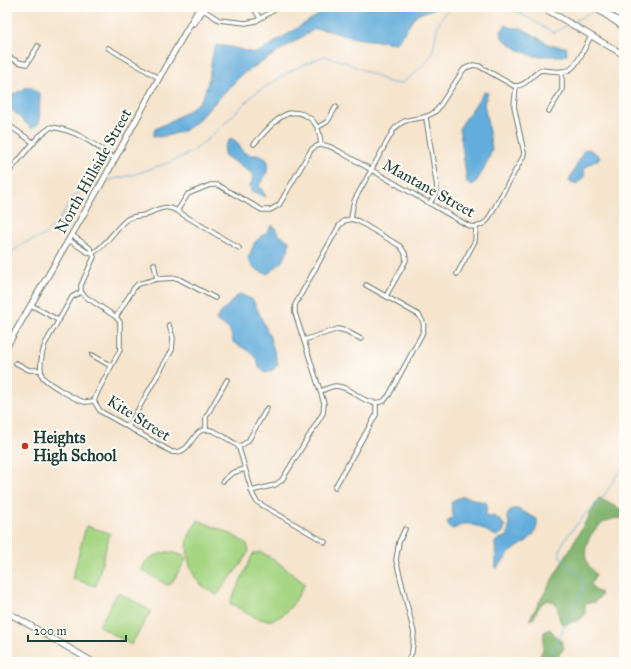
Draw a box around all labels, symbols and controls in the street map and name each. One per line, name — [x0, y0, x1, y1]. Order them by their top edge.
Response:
street label: North Hillside Street — [51, 105, 135, 237]
street label: Mantane Street — [379, 155, 479, 221]
street label: Kite Street — [104, 391, 175, 445]
place label: Heights High School — [33, 428, 117, 466]
marker: Heights High School — [20, 441, 30, 451]
scale bar — [28, 617, 126, 643]
text: 200 m — [34, 624, 67, 638]

